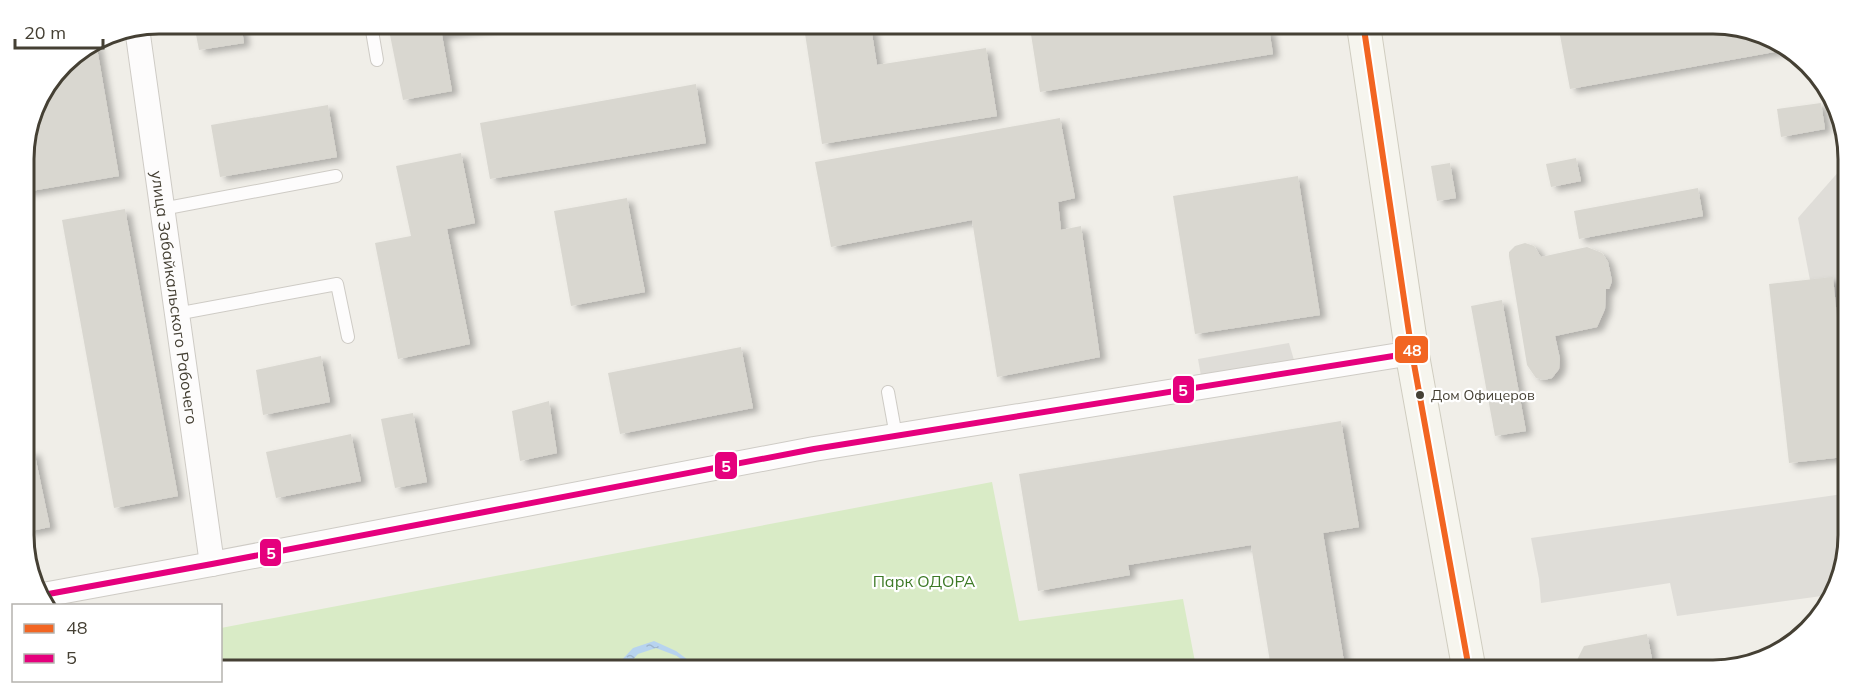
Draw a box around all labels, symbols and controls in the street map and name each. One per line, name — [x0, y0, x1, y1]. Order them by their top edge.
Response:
scale bar — [15, 12, 104, 50]
text: 20 m — [24, 21, 66, 44]
street label: улица Забайкальского Рабочего — [147, 169, 202, 425]
line badge: 48 — [1394, 335, 1429, 364]
text: 48 — [1402, 340, 1422, 360]
line badge: 5 — [1172, 375, 1195, 404]
text: 5 — [1178, 380, 1188, 400]
place label: Дом Офицеров — [1431, 386, 1535, 404]
marker: Дом Офицеров — [1414, 389, 1426, 401]
line badge: 5 — [714, 451, 738, 480]
text: 5 — [721, 456, 731, 476]
line badge: 5 — [259, 538, 282, 567]
text: 5 — [266, 543, 276, 563]
park label: Парк ОДОРА — [873, 571, 976, 591]
legend — [12, 604, 222, 682]
text: 48 — [66, 616, 88, 639]
text: 5 — [66, 646, 77, 669]

